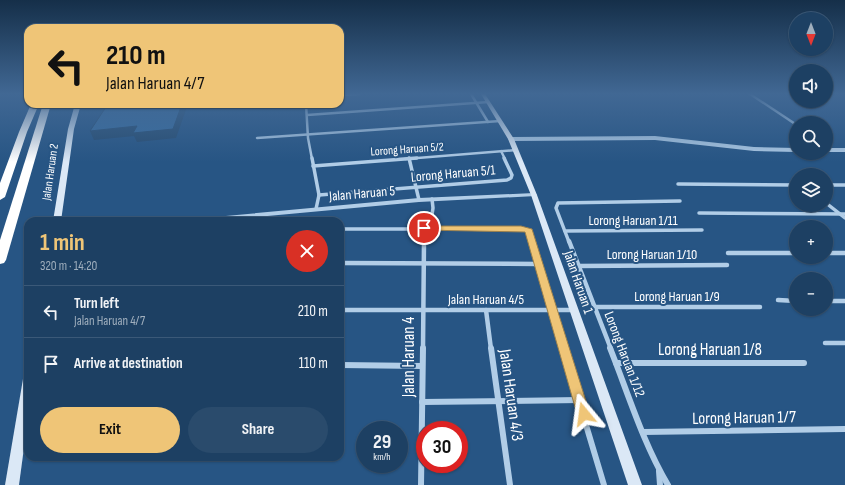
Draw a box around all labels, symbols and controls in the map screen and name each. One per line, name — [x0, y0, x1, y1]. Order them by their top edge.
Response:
north arrow — [789, 12, 833, 56]
map controls — [789, 12, 833, 316]
text: 210 m — [106, 39, 166, 72]
icon: left — [40, 40, 92, 92]
button: sound — [789, 64, 833, 108]
text: Jalan Haruan 4/7 — [106, 73, 204, 94]
button: search — [789, 116, 833, 160]
street label: Lorong Haruan 5/2 — [370, 139, 444, 160]
street label: Jalan Haruan 2 — [39, 143, 62, 202]
street label: Lorong Haruan 5/1 — [410, 161, 496, 186]
button: layers — [789, 168, 833, 212]
street label: Jalan Haruan 5 — [327, 182, 396, 205]
pin — [407, 211, 441, 245]
street label: Lorong Haruan 1/11 — [588, 212, 678, 229]
icon: arrive — [413, 217, 435, 239]
button: + — [789, 220, 833, 264]
text: 1 min — [40, 228, 85, 257]
button: close — [286, 230, 328, 272]
street label: Lorong Haruan 1/10 — [607, 246, 697, 263]
street label: Jalan Haruan 1 — [560, 248, 597, 316]
text: 320 m · 14:20 — [40, 258, 97, 274]
button: − — [789, 272, 833, 316]
street label: Lorong Haruan 1/9 — [634, 288, 720, 305]
street label: Jalan Haruan 4/5 — [447, 291, 524, 308]
text: Turn left — [74, 294, 119, 313]
icon: left — [40, 301, 62, 323]
text: 210 m — [298, 302, 328, 321]
street label: Lorong Haruan 1/12 — [600, 309, 649, 400]
text: Jalan Haruan 4/7 — [74, 313, 145, 329]
street label: Jalan Haruan 4 — [399, 317, 419, 398]
street label: Lorong Haruan 1/8 — [658, 340, 762, 360]
street label: Jalan Haruan 4/3 — [495, 347, 527, 442]
icon: arrive — [40, 353, 62, 375]
text: Arrive at destination — [74, 354, 183, 373]
text: 110 m — [299, 354, 328, 373]
position arrow — [563, 393, 605, 435]
button: Exit — [40, 407, 180, 453]
button: Share — [188, 407, 328, 453]
street label: Lorong Haruan 1/7 — [692, 407, 796, 429]
speed limit sign: 30 — [416, 421, 468, 473]
text: 29 — [373, 430, 391, 454]
text: km/h — [373, 451, 391, 463]

